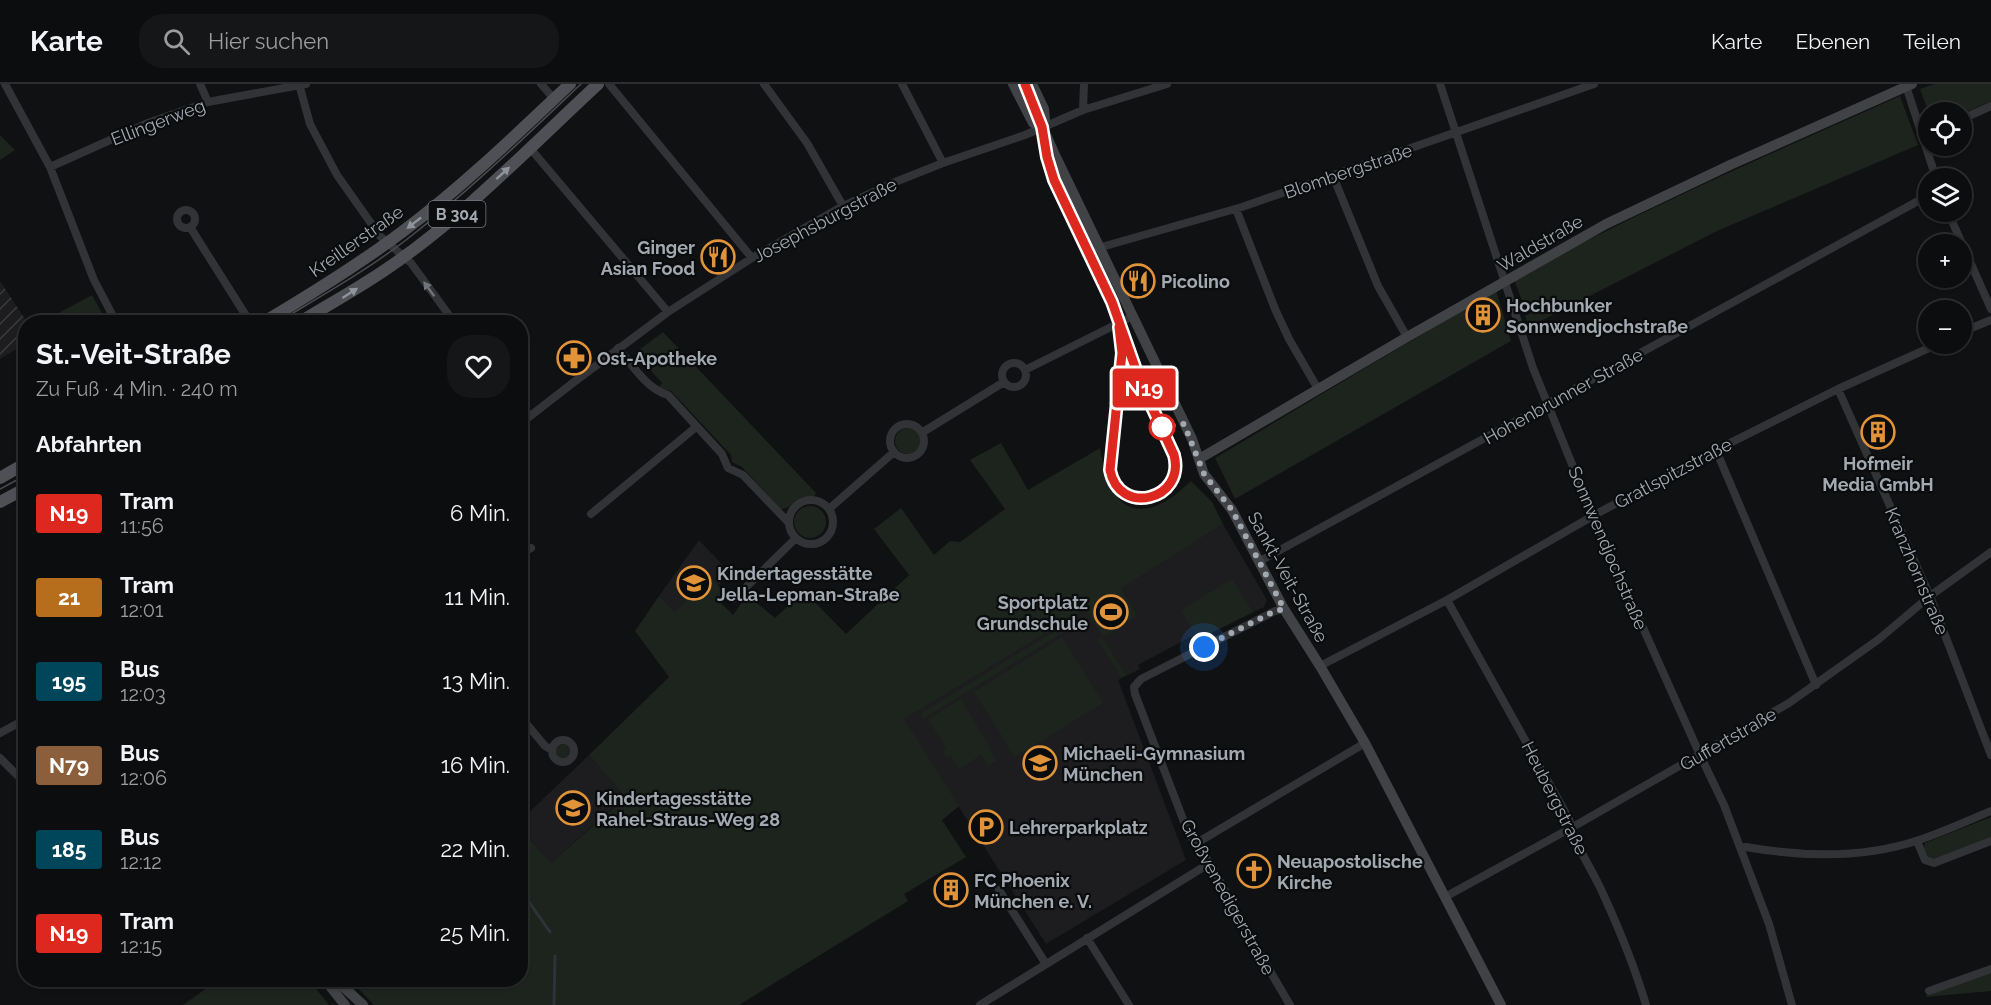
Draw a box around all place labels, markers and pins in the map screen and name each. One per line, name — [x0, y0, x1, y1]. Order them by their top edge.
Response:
place label: Ginger Asian Food — [601, 237, 695, 279]
restaurant icon: Ginger Asian Food — [700, 239, 736, 275]
restaurant icon: Picolino — [1120, 263, 1156, 299]
place label: Picolino — [1161, 271, 1230, 292]
place label: Hochbunker Sonnwendjochstraße — [1506, 295, 1688, 337]
building icon: Hochbunker Sonnwendjochstraße — [1465, 297, 1501, 333]
pharmacy icon: Ost-Apotheke — [556, 340, 592, 376]
place label: Ost-Apotheke — [597, 348, 717, 369]
unlabelled marker — [1149, 414, 1175, 440]
building icon: Hofmeir Media GmbH — [1860, 414, 1896, 450]
place label: Hofmeir Media GmbH — [1822, 453, 1934, 495]
place label: Kindertagesstätte Jella-Lepman-Straße — [717, 563, 900, 605]
school or university icon: Kindertagesstätte Jella-Lepman-Straße — [676, 565, 712, 601]
place label: Sportplatz Grundschule — [977, 592, 1088, 634]
sports icon: Sportplatz Grundschule — [1093, 594, 1129, 630]
place label: Michaeli-Gymnasium München — [1063, 743, 1245, 785]
school or university icon: Michaeli-Gymnasium München — [1022, 745, 1058, 781]
place label: Kindertagesstätte Rahel-Straus-Weg 28 — [596, 788, 780, 830]
school or university icon: Kindertagesstätte Rahel-Straus-Weg 28 — [555, 790, 591, 826]
parking icon: Lehrerparkplatz — [968, 809, 1004, 845]
place label: Lehrerparkplatz — [1009, 817, 1148, 838]
place label: Neuapostolische Kirche — [1277, 851, 1423, 893]
church icon: Neuapostolische Kirche — [1236, 853, 1272, 889]
place label: FC Phoenix München e. V. — [974, 870, 1092, 912]
building icon: FC Phoenix München e. V. — [933, 872, 969, 908]

